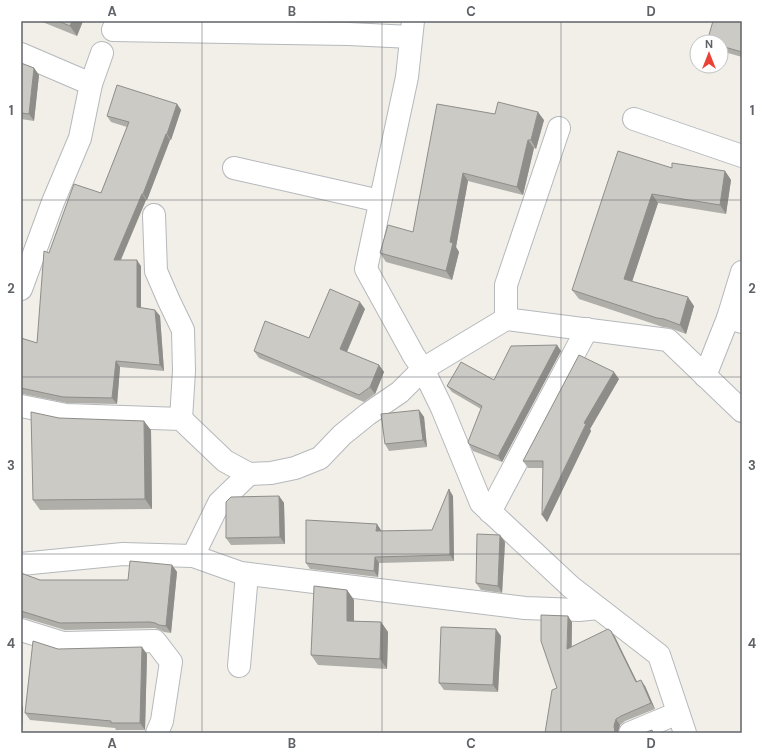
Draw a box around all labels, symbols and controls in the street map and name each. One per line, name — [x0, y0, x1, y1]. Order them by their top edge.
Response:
text: A — [107, 3, 117, 20]
text: B — [288, 3, 296, 20]
text: C — [466, 3, 476, 20]
text: D — [646, 3, 656, 20]
north arrow — [689, 34, 729, 74]
text: N — [705, 37, 713, 51]
text: 1 — [9, 102, 13, 119]
text: 1 — [750, 102, 754, 119]
text: 2 — [7, 280, 15, 297]
text: 2 — [748, 280, 756, 297]
text: 3 — [7, 457, 15, 474]
text: 3 — [748, 457, 756, 474]
text: 4 — [7, 635, 15, 652]
text: 4 — [748, 635, 756, 652]
text: A — [107, 735, 117, 752]
text: B — [288, 735, 296, 752]
text: C — [466, 735, 476, 752]
text: D — [646, 735, 656, 752]

